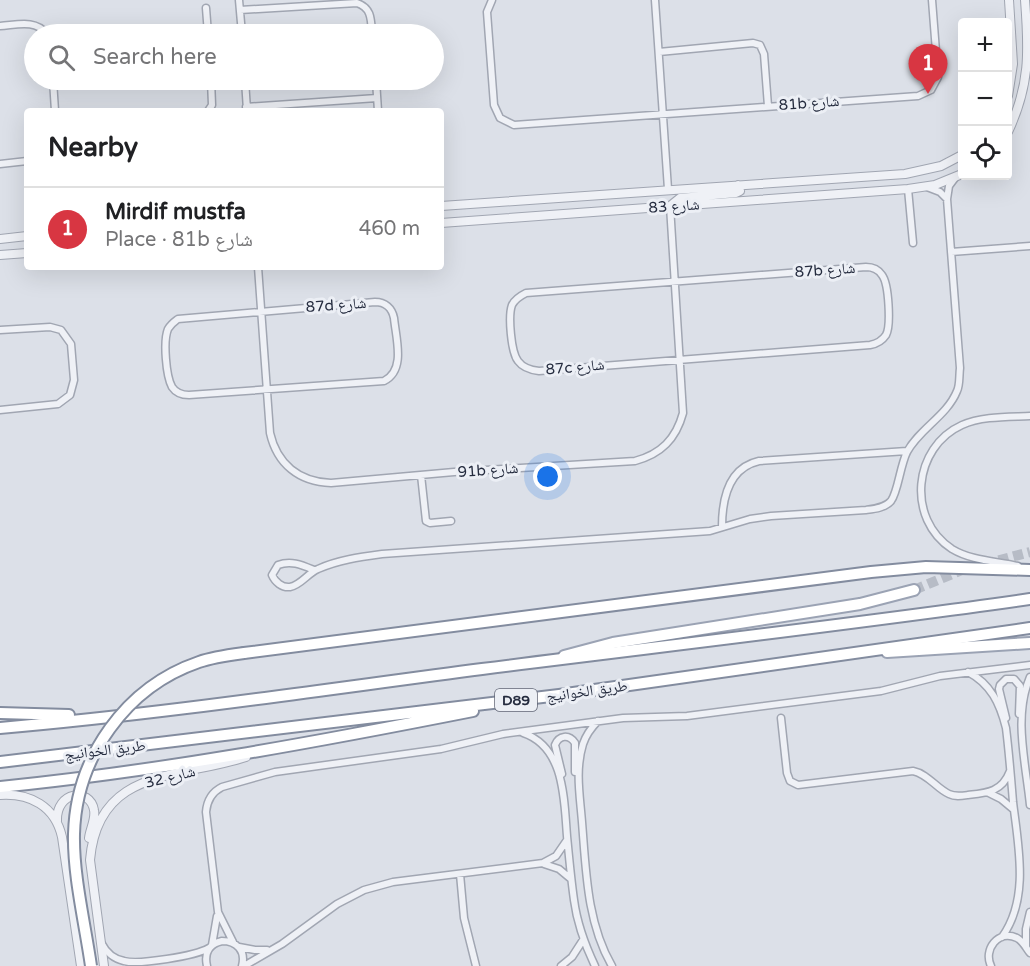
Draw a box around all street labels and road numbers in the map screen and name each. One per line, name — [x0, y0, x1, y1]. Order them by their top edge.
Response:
street label: 81b شارع — [778, 92, 840, 115]
street label: شارع 83 — [648, 195, 700, 218]
street label: 87b شارع — [794, 259, 856, 282]
street label: 87d شارع — [305, 294, 367, 317]
street label: 87c شارع — [545, 355, 606, 380]
street label: 91b شارع — [457, 459, 519, 482]
street label: طريق الخوانيج — [545, 676, 629, 707]
road number: D89 — [495, 689, 537, 711]
street label: طريق الخوانيج — [63, 736, 147, 765]
street label: شارع 32 — [143, 762, 197, 793]

